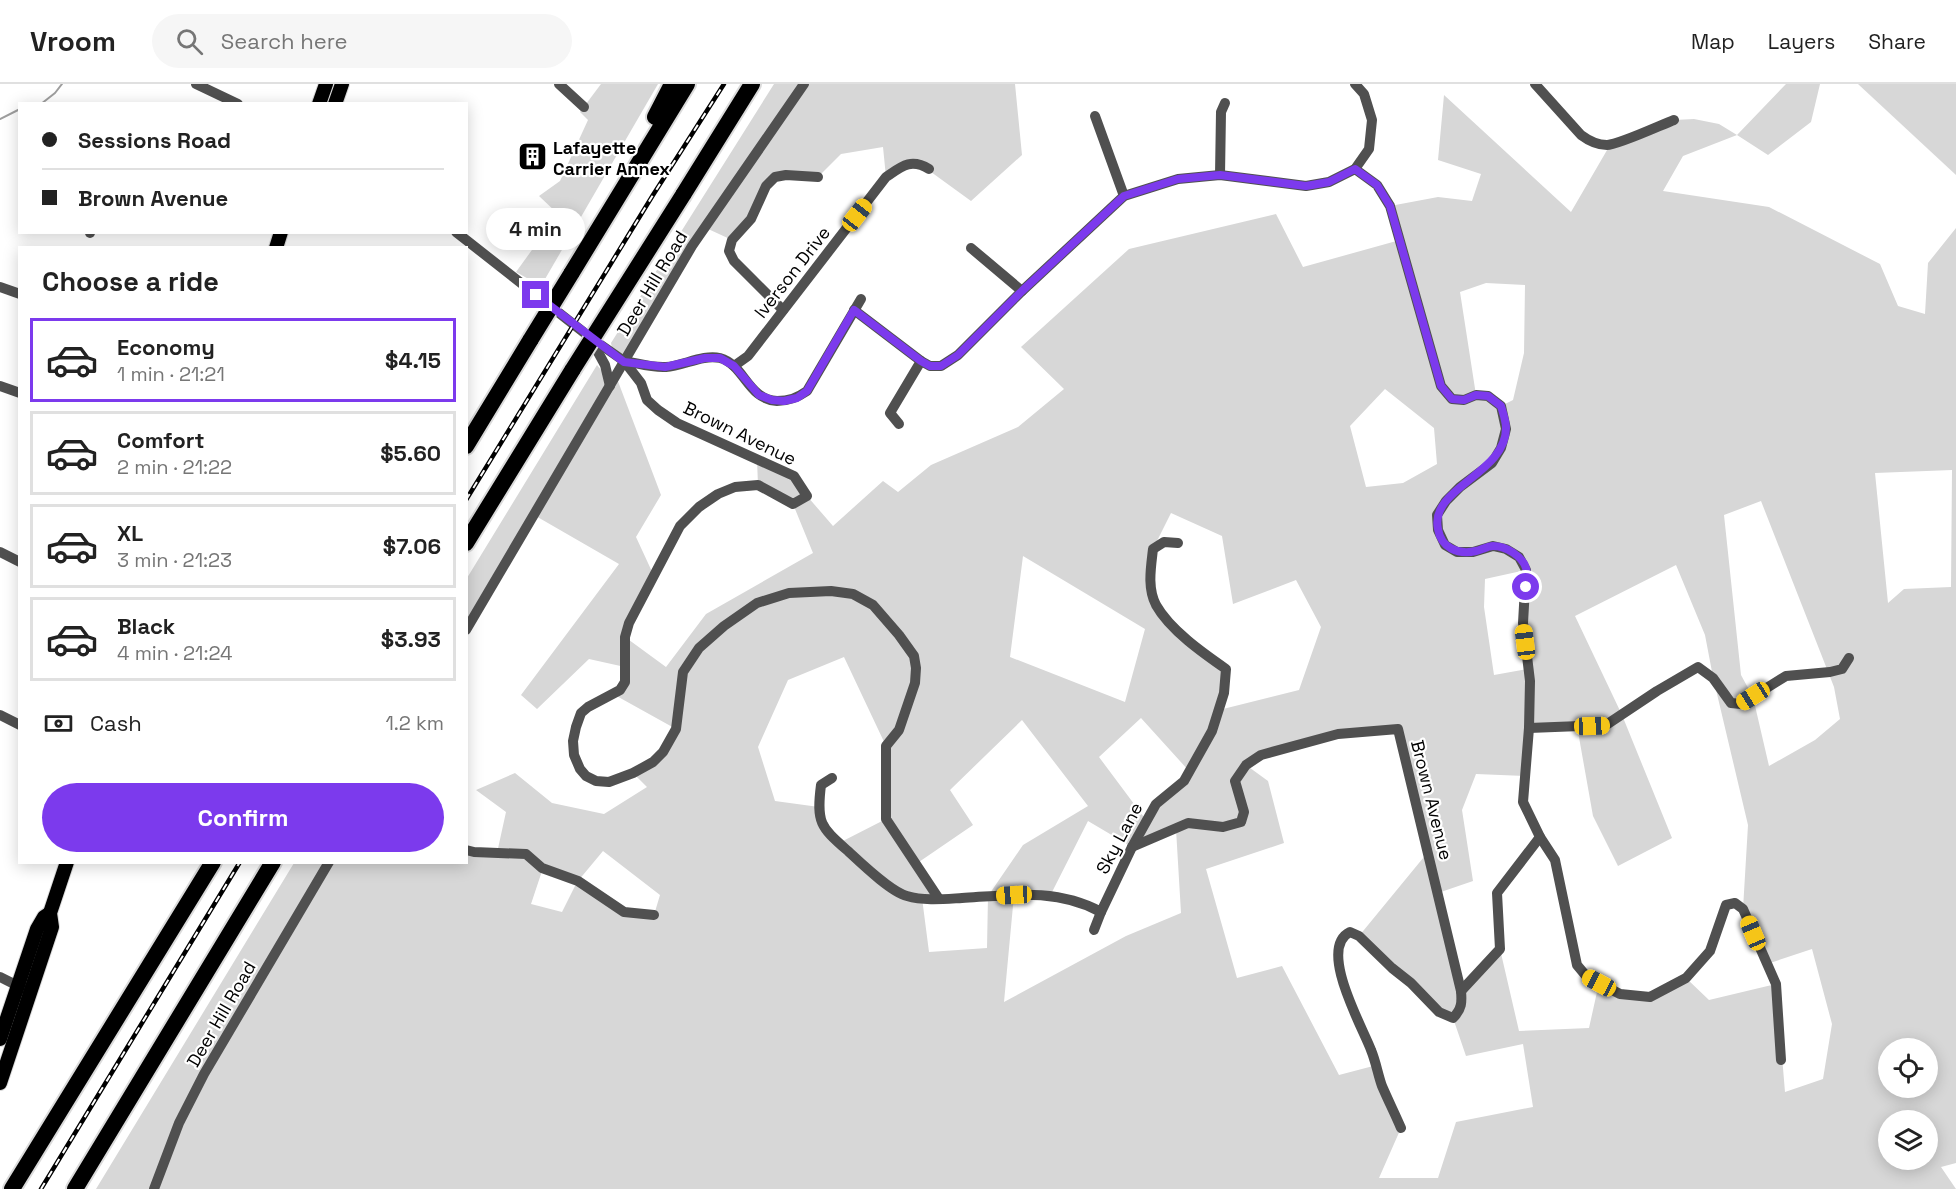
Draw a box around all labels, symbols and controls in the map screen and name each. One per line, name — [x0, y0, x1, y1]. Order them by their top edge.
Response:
search box — [152, 14, 572, 68]
text: Vroom — [30, 23, 116, 59]
icon: search — [173, 25, 206, 58]
text: Search here — [221, 27, 348, 55]
text: Map — [1691, 28, 1735, 55]
text: Layers — [1768, 28, 1835, 55]
text: Share — [1868, 28, 1926, 55]
text: Sessions Road — [78, 126, 231, 154]
place label: Lafayette Carrier Annex — [553, 136, 670, 180]
building icon: Lafayette Carrier Annex — [516, 141, 548, 173]
text: Brown Avenue — [78, 184, 228, 212]
car — [839, 195, 875, 235]
callout: 4 min — [486, 208, 586, 250]
text: 4 min — [509, 216, 562, 242]
street label: Iverson Drive — [749, 221, 835, 323]
street label: Deer Hill Road — [612, 226, 692, 340]
text: Choose a ride — [42, 264, 219, 299]
route end — [522, 281, 549, 308]
icon: car — [45, 333, 99, 387]
text: Economy — [117, 333, 215, 361]
text: $4.15 — [385, 346, 441, 374]
text: 1 min · 21:21 — [117, 361, 225, 387]
street label: Brown Avenue — [680, 396, 800, 470]
icon: car — [45, 426, 99, 480]
text: Comfort — [117, 426, 205, 454]
text: $5.60 — [380, 439, 441, 467]
text: 2 min · 21:22 — [117, 454, 232, 480]
icon: car — [45, 519, 99, 573]
text: XL — [117, 519, 143, 547]
text: $7.06 — [383, 532, 441, 560]
text: 3 min · 21:23 — [117, 547, 232, 573]
route start — [1512, 573, 1539, 600]
icon: car — [45, 612, 99, 666]
text: Black — [117, 612, 175, 640]
car — [1514, 623, 1536, 661]
text: $3.93 — [381, 625, 441, 653]
text: 4 min · 21:24 — [117, 640, 232, 666]
car — [1733, 679, 1773, 713]
icon: cash — [42, 707, 75, 740]
text: Cash — [90, 709, 142, 737]
text: 1.2 km — [385, 710, 444, 736]
car — [1574, 716, 1610, 736]
street label: Brown Avenue — [1406, 738, 1458, 862]
button: Confirm — [42, 783, 444, 852]
street label: Sky Lane — [1090, 798, 1148, 878]
car — [996, 885, 1032, 905]
car — [1738, 913, 1768, 953]
street label: Deer Hill Road — [181, 957, 261, 1071]
car — [1579, 967, 1619, 999]
map controls — [1878, 1038, 1938, 1170]
button: locate — [1878, 1038, 1938, 1098]
button: layers — [1878, 1110, 1938, 1170]

